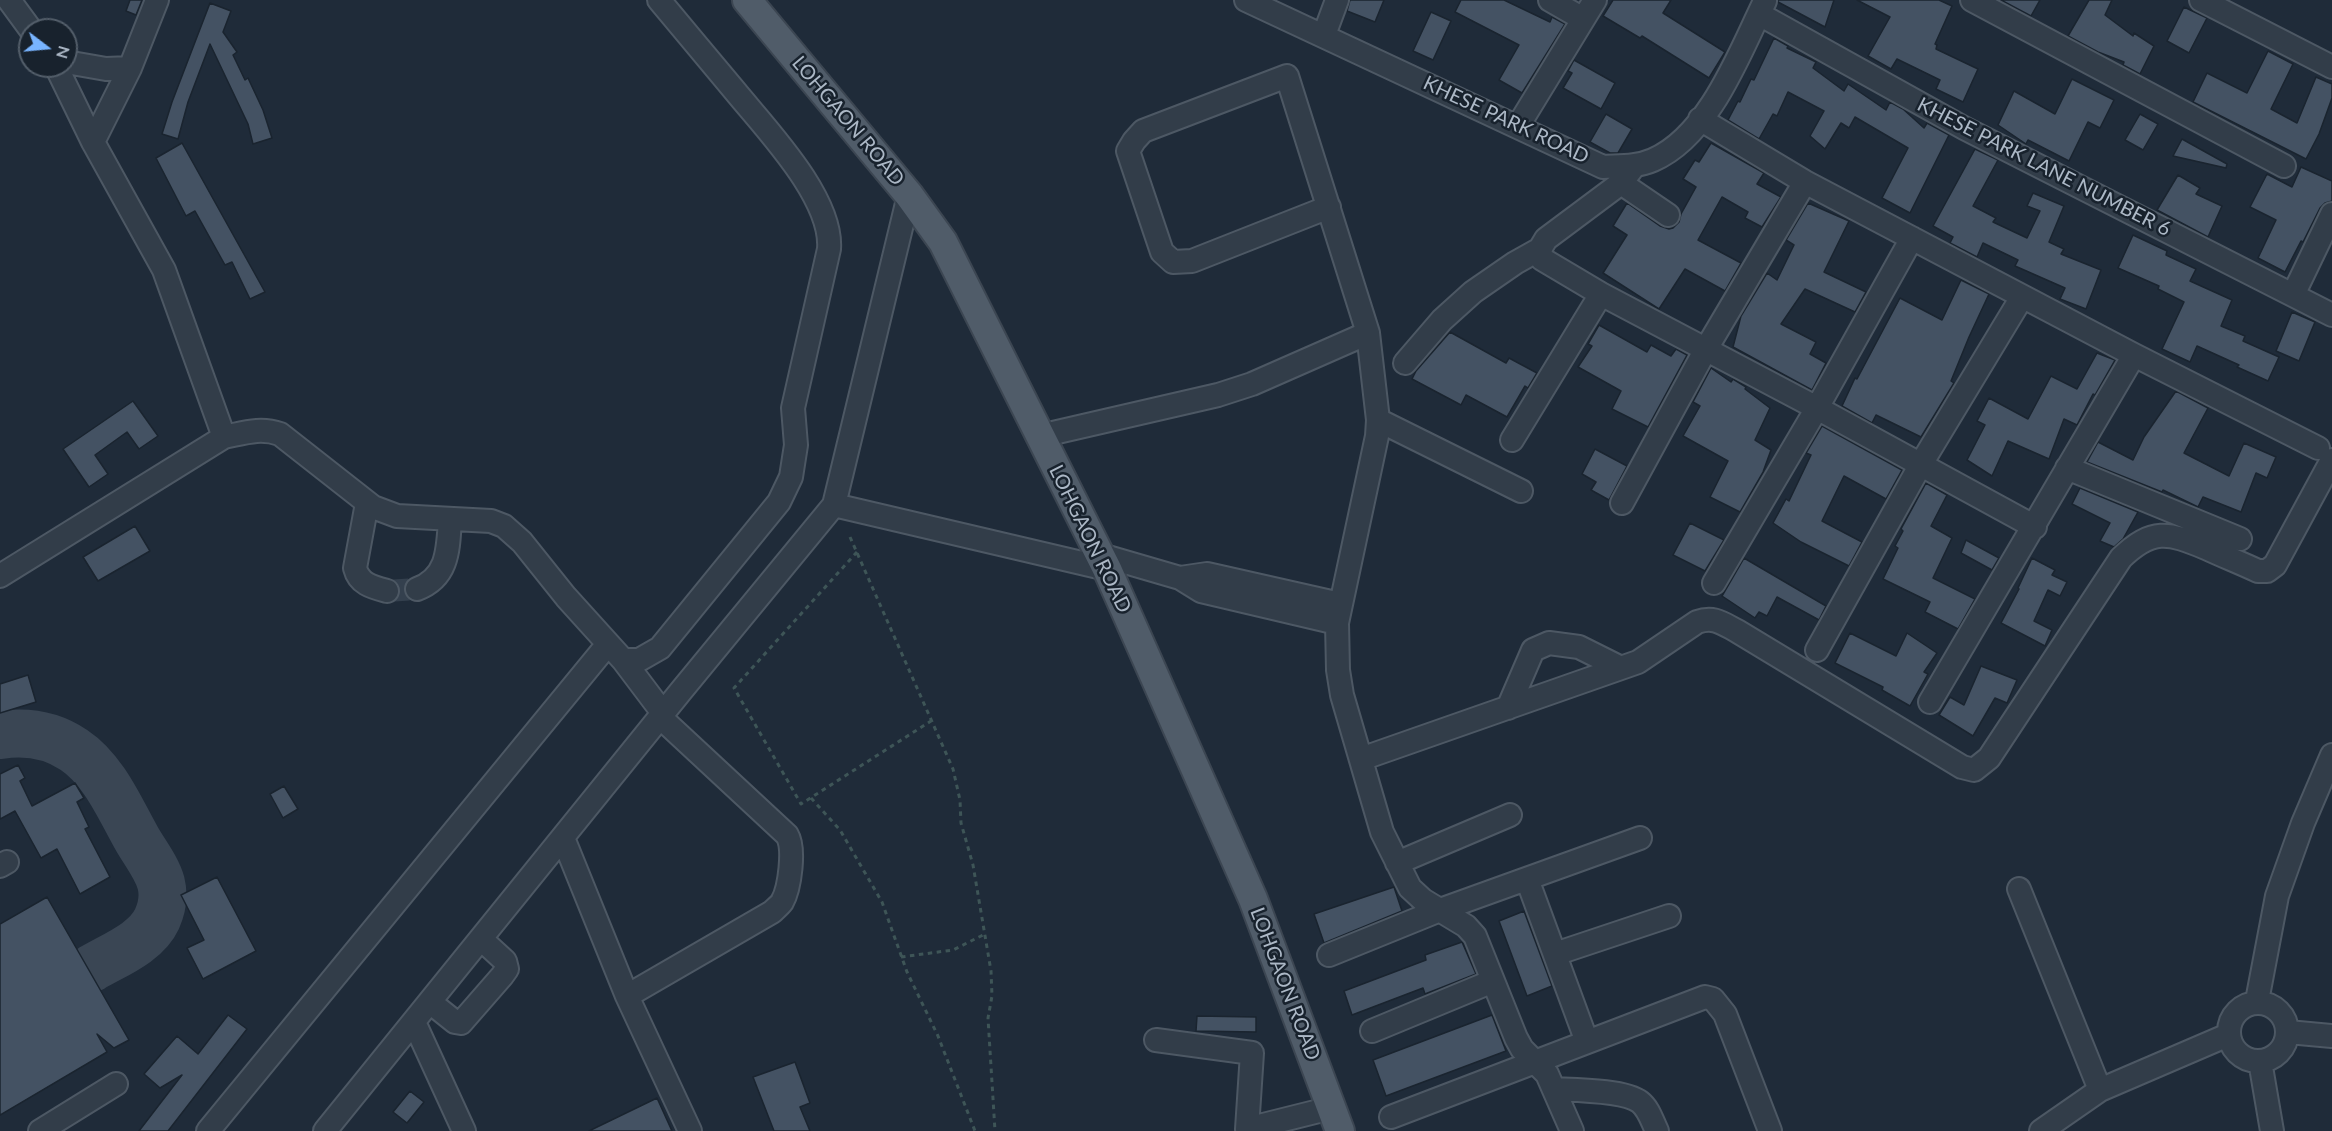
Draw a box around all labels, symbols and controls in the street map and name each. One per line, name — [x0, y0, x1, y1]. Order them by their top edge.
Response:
north arrow — [18, 18, 78, 78]
text: N — [53, 44, 75, 61]
street label: LOHGAON ROAD — [787, 51, 909, 191]
street label: KHESE PARK ROAD — [1419, 71, 1593, 169]
street label: KHESE PARK LANE NUMBER 6 — [1913, 93, 2175, 241]
street label: LOHGAON ROAD — [1044, 461, 1136, 617]
street label: LOHGAON ROAD — [1245, 904, 1325, 1064]

